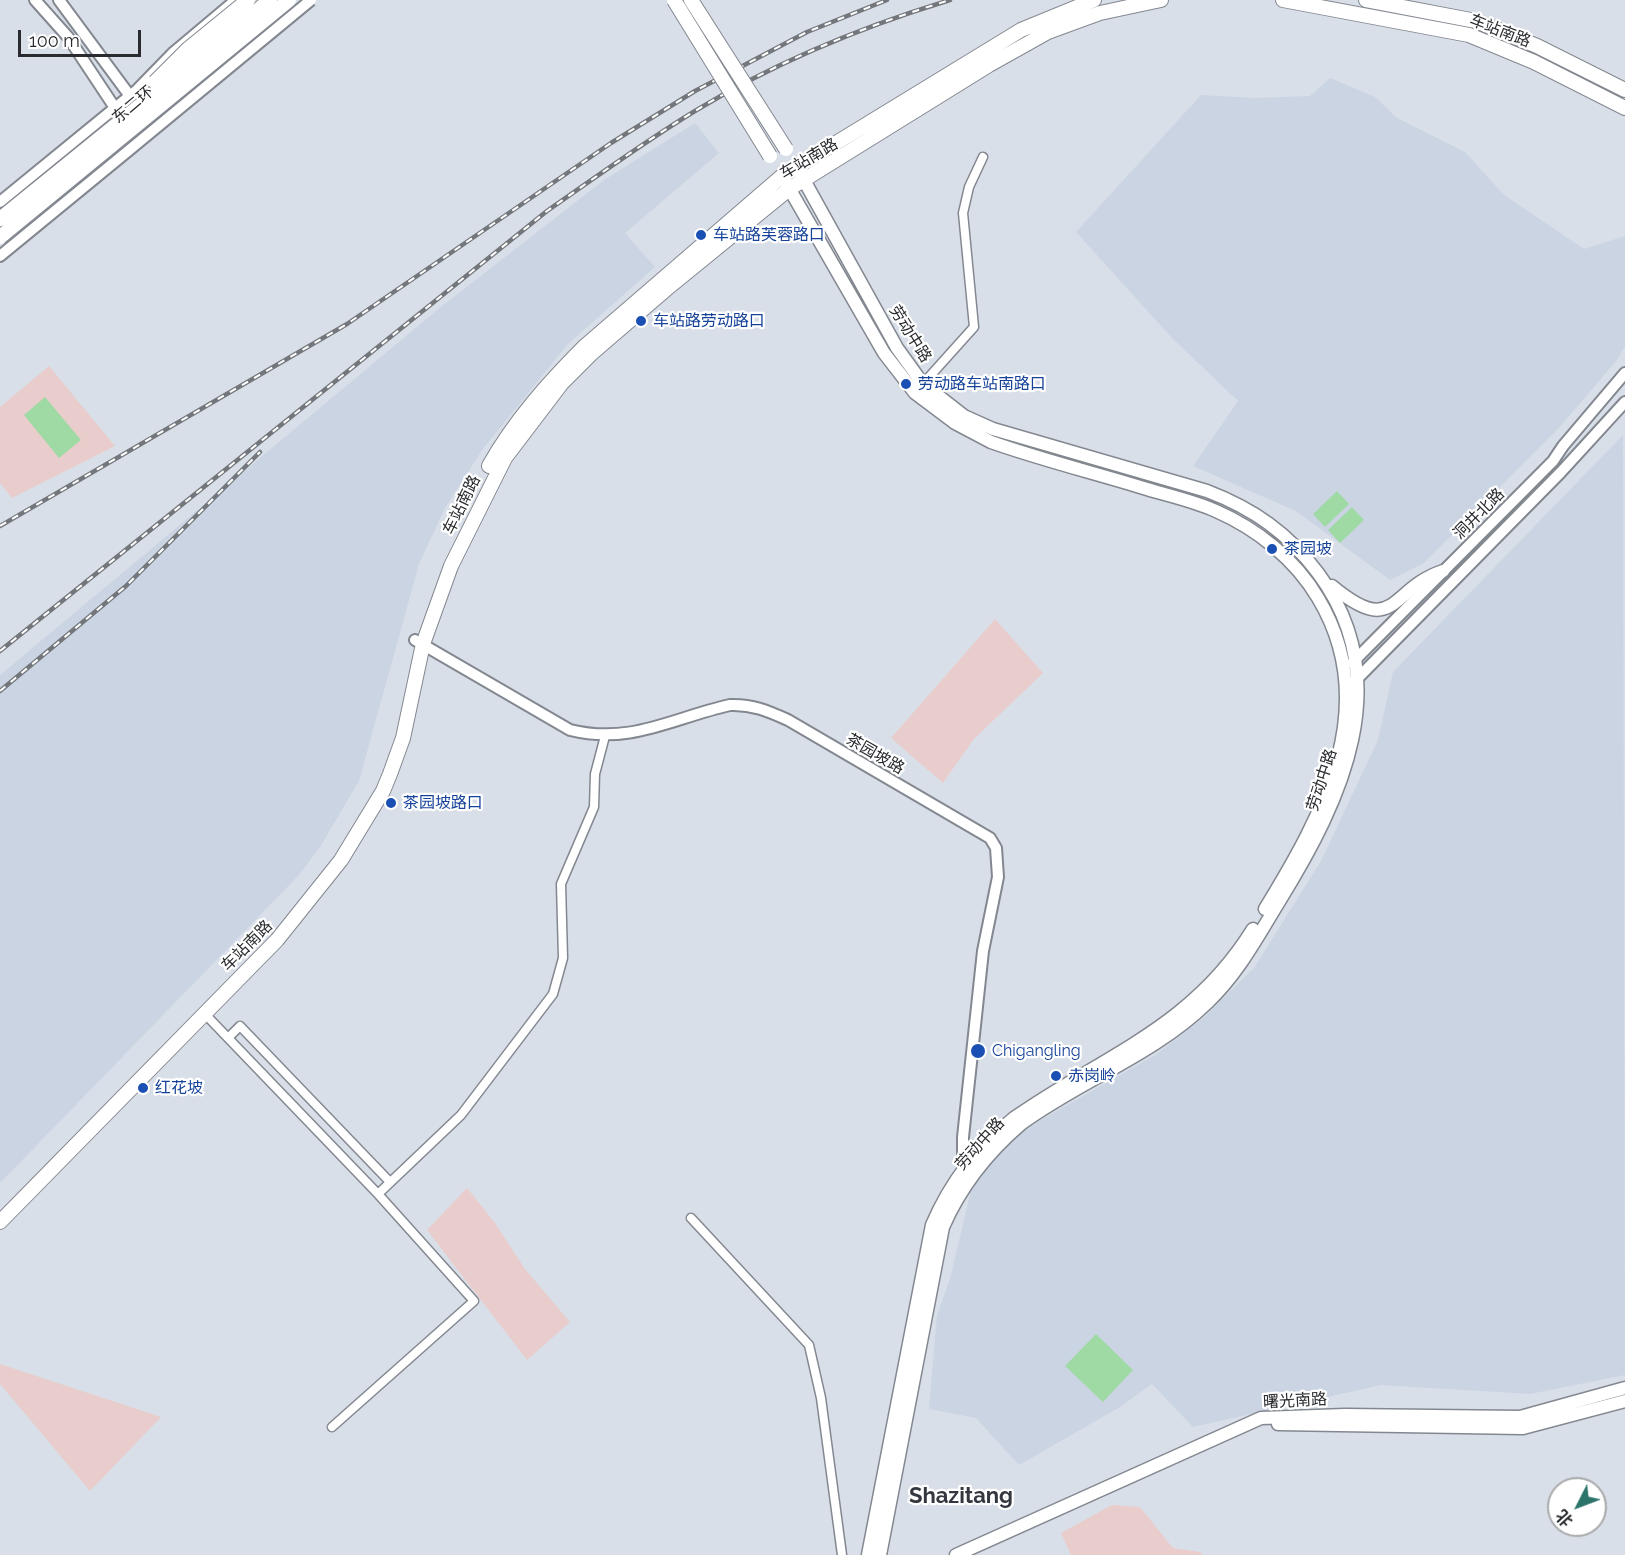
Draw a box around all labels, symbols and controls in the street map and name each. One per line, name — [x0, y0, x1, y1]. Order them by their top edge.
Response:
street label: 车站南路 — [1467, 11, 1533, 51]
scale bar — [21, 18, 144, 56]
text: 100 m — [29, 30, 80, 51]
street label: 东二环 — [108, 82, 158, 128]
street label: 车站南路 — [777, 134, 841, 184]
place label: 车站路芙蓉路口 — [713, 225, 825, 245]
marker: 车站路芙蓉路口 — [694, 228, 708, 242]
street label: 劳动中路 — [885, 302, 935, 366]
place label: 车站路劳动路口 — [653, 311, 765, 331]
marker: 车站路劳动路口 — [634, 314, 648, 328]
place label: 劳动路车站南路口 — [918, 374, 1046, 394]
marker: 劳动路车站南路口 — [899, 377, 913, 391]
street label: 车站南路 — [439, 472, 485, 538]
street label: 洞井北路 — [1450, 485, 1508, 543]
place label: 茶园坡 — [1284, 539, 1332, 559]
marker: 茶园坡 — [1265, 542, 1279, 556]
street label: 茶园坡路 — [842, 730, 908, 778]
street label: 劳动中路 — [1303, 747, 1341, 813]
place label: 茶园坡路口 — [403, 793, 483, 813]
marker: 茶园坡路口 — [384, 796, 398, 810]
street label: 车站南路 — [218, 917, 276, 975]
place label: Chigangling — [992, 1041, 1081, 1061]
marker: Chigangling — [969, 1042, 987, 1060]
place label: 赤岗岭 — [1068, 1066, 1116, 1086]
marker: 赤岗岭 — [1049, 1069, 1063, 1083]
place label: 红花坡 — [155, 1078, 203, 1098]
marker: 红花坡 — [136, 1081, 150, 1095]
street label: 劳动中路 — [951, 1114, 1009, 1174]
street label: 曙光南路 — [1263, 1390, 1327, 1412]
north arrow — [1547, 1477, 1607, 1537]
district label: Shazitang — [909, 1483, 1013, 1509]
text: 北 — [1552, 1506, 1577, 1530]

